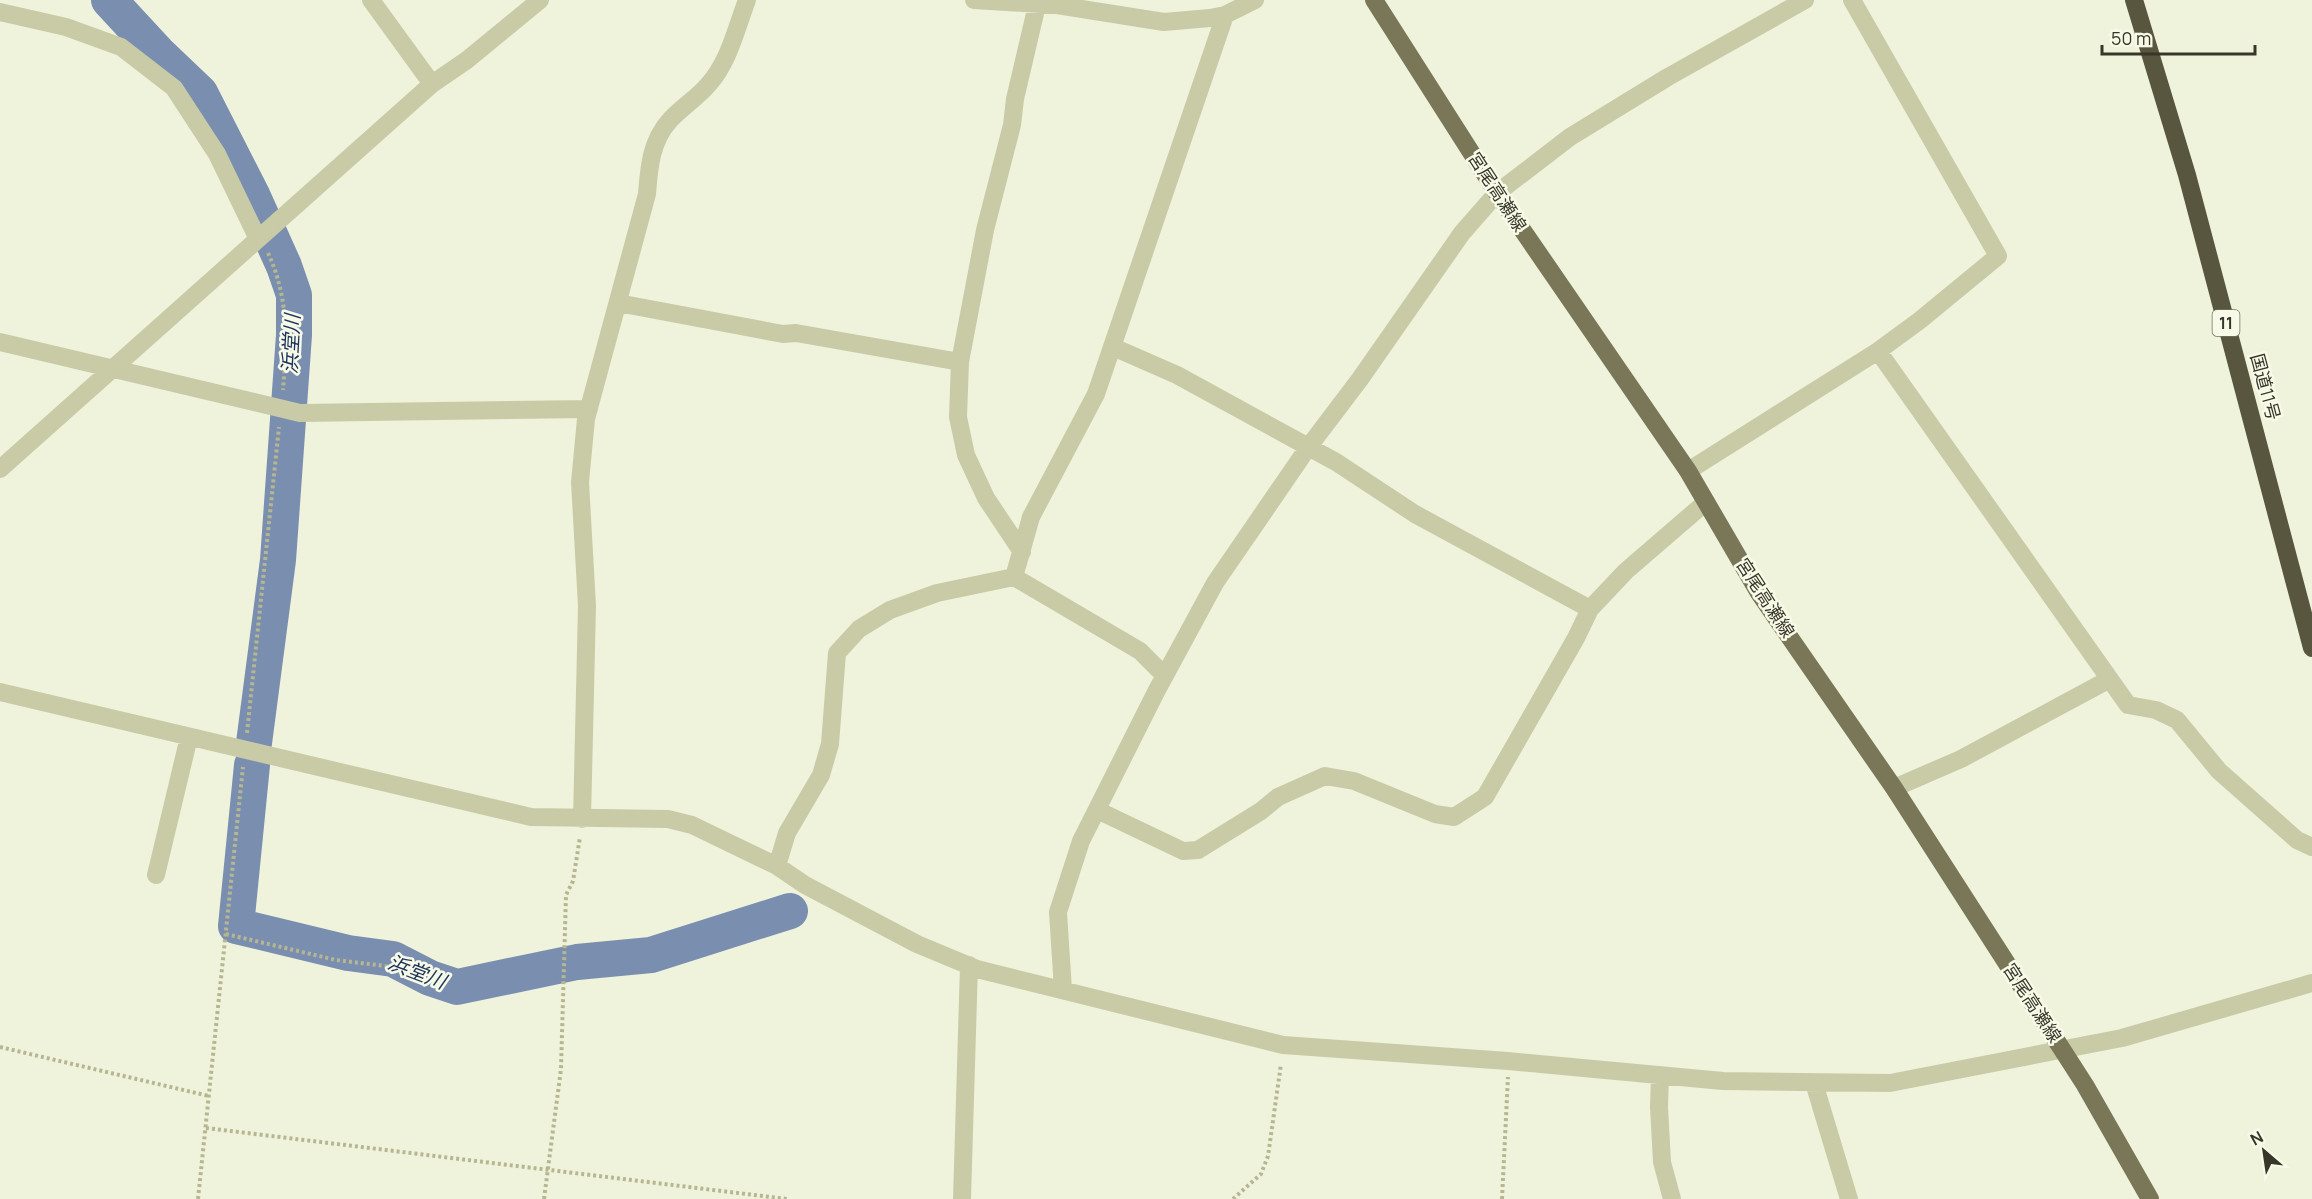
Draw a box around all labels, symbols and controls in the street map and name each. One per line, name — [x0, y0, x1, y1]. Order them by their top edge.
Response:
scale bar — [2102, 18, 2255, 56]
text: 50 m — [2111, 26, 2151, 50]
street label: 宮尾高瀬線 — [1463, 147, 1532, 236]
road number: 11 — [2212, 310, 2240, 336]
water label: 浜堂川 — [275, 311, 306, 375]
street label: 国道11号 — [2246, 351, 2286, 423]
street label: 宮尾高瀬線 — [1731, 553, 1800, 642]
water label: 浜堂川 — [384, 948, 452, 996]
street label: 宮尾高瀬線 — [1998, 958, 2067, 1047]
north arrow — [2234, 1121, 2294, 1181]
text: N — [2246, 1125, 2267, 1150]

